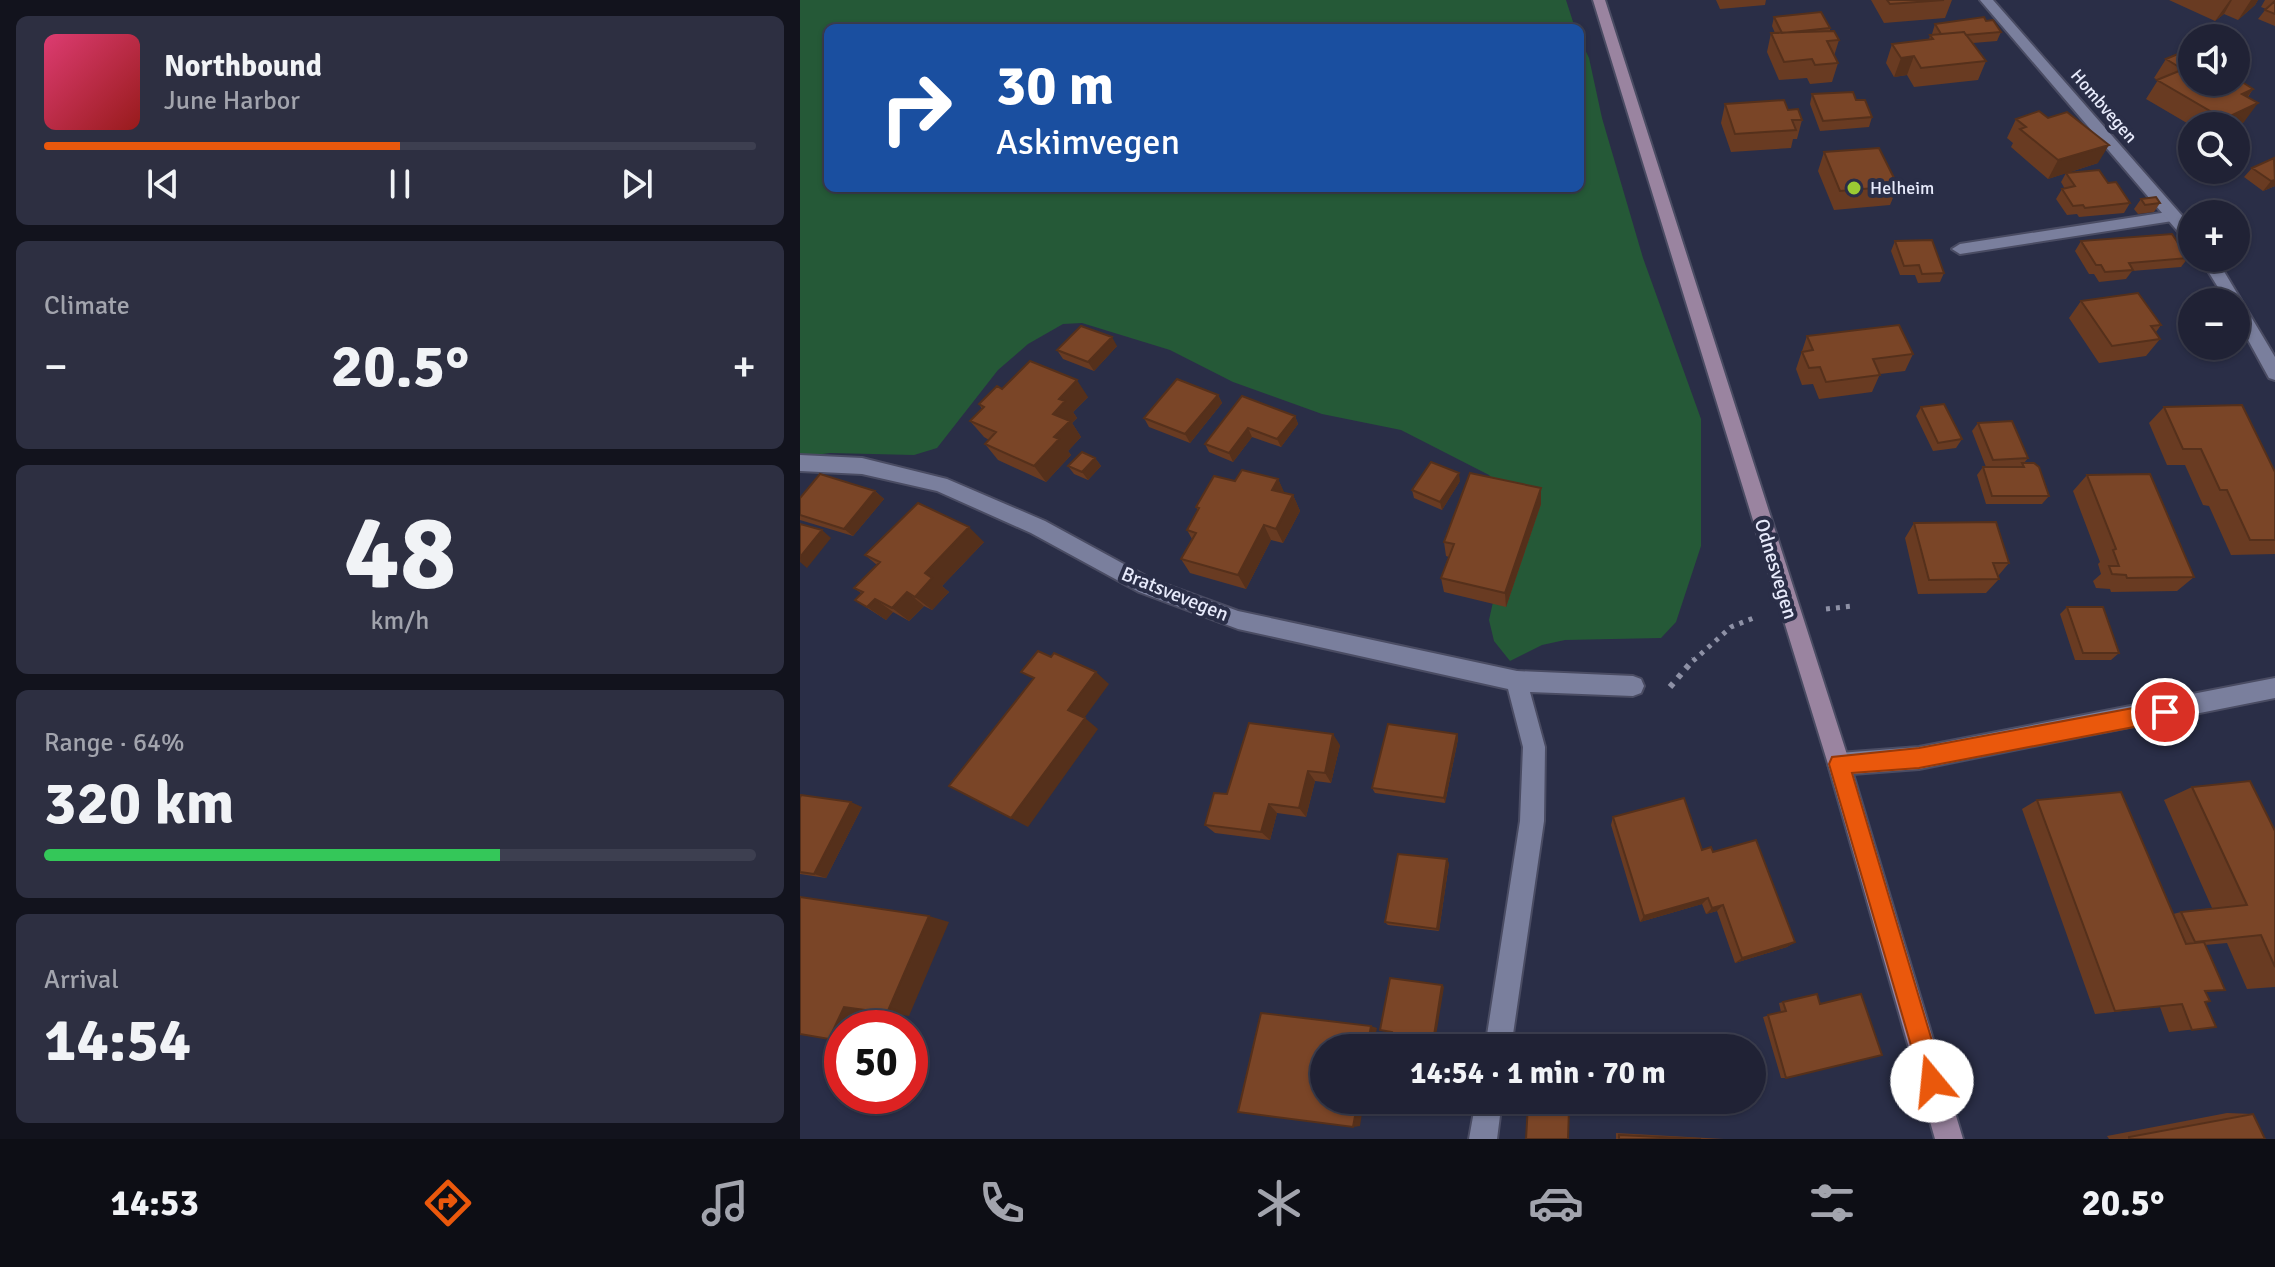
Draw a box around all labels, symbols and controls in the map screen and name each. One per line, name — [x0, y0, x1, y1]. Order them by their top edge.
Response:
map controls — [2178, 24, 2250, 360]
button: sound — [2178, 24, 2250, 96]
text: Northbound — [164, 48, 322, 85]
text: 30 m — [996, 51, 1114, 120]
icon: right — [864, 56, 968, 160]
street label: Hombvegen — [2066, 65, 2142, 147]
text: June Harbor — [164, 85, 300, 117]
button: search — [2178, 112, 2250, 184]
text: Askimvegen — [996, 120, 1180, 165]
icon: previous — [141, 162, 185, 206]
icon: pause — [378, 162, 422, 206]
icon: next — [615, 162, 659, 206]
place label: Helheim — [1870, 177, 1934, 199]
marker: Helheim — [1845, 179, 1863, 197]
button: + — [2178, 200, 2250, 272]
button: − — [2178, 288, 2250, 360]
text: Climate — [44, 290, 130, 322]
text: 20.5° — [331, 330, 469, 404]
text: − — [44, 340, 68, 394]
text: + — [732, 340, 756, 394]
text: 48 — [344, 489, 456, 617]
street label: Odnesvegen — [1749, 516, 1803, 622]
street label: Bratsvevegen — [1118, 561, 1232, 627]
text: km/h — [371, 605, 429, 637]
pin — [2131, 678, 2199, 746]
icon: arrive — [2143, 690, 2187, 734]
text: Range · 64% — [44, 727, 185, 759]
text: 320 km — [44, 767, 234, 841]
text: Arrival — [44, 964, 119, 996]
text: 14:54 — [44, 1004, 191, 1078]
speed limit sign: 50 — [824, 1010, 928, 1114]
position arrow — [1890, 1039, 1974, 1123]
text: 14:54 · 1 min · 70 m — [1410, 1055, 1666, 1092]
icon: directions — [420, 1175, 476, 1231]
icon: music — [697, 1175, 753, 1231]
icon: phone — [974, 1175, 1030, 1231]
icon: climate — [1251, 1175, 1307, 1231]
icon: car — [1528, 1175, 1584, 1231]
icon: filters — [1804, 1175, 1860, 1231]
text: 14:53 — [110, 1181, 199, 1226]
text: 20.5° — [2081, 1181, 2164, 1226]

